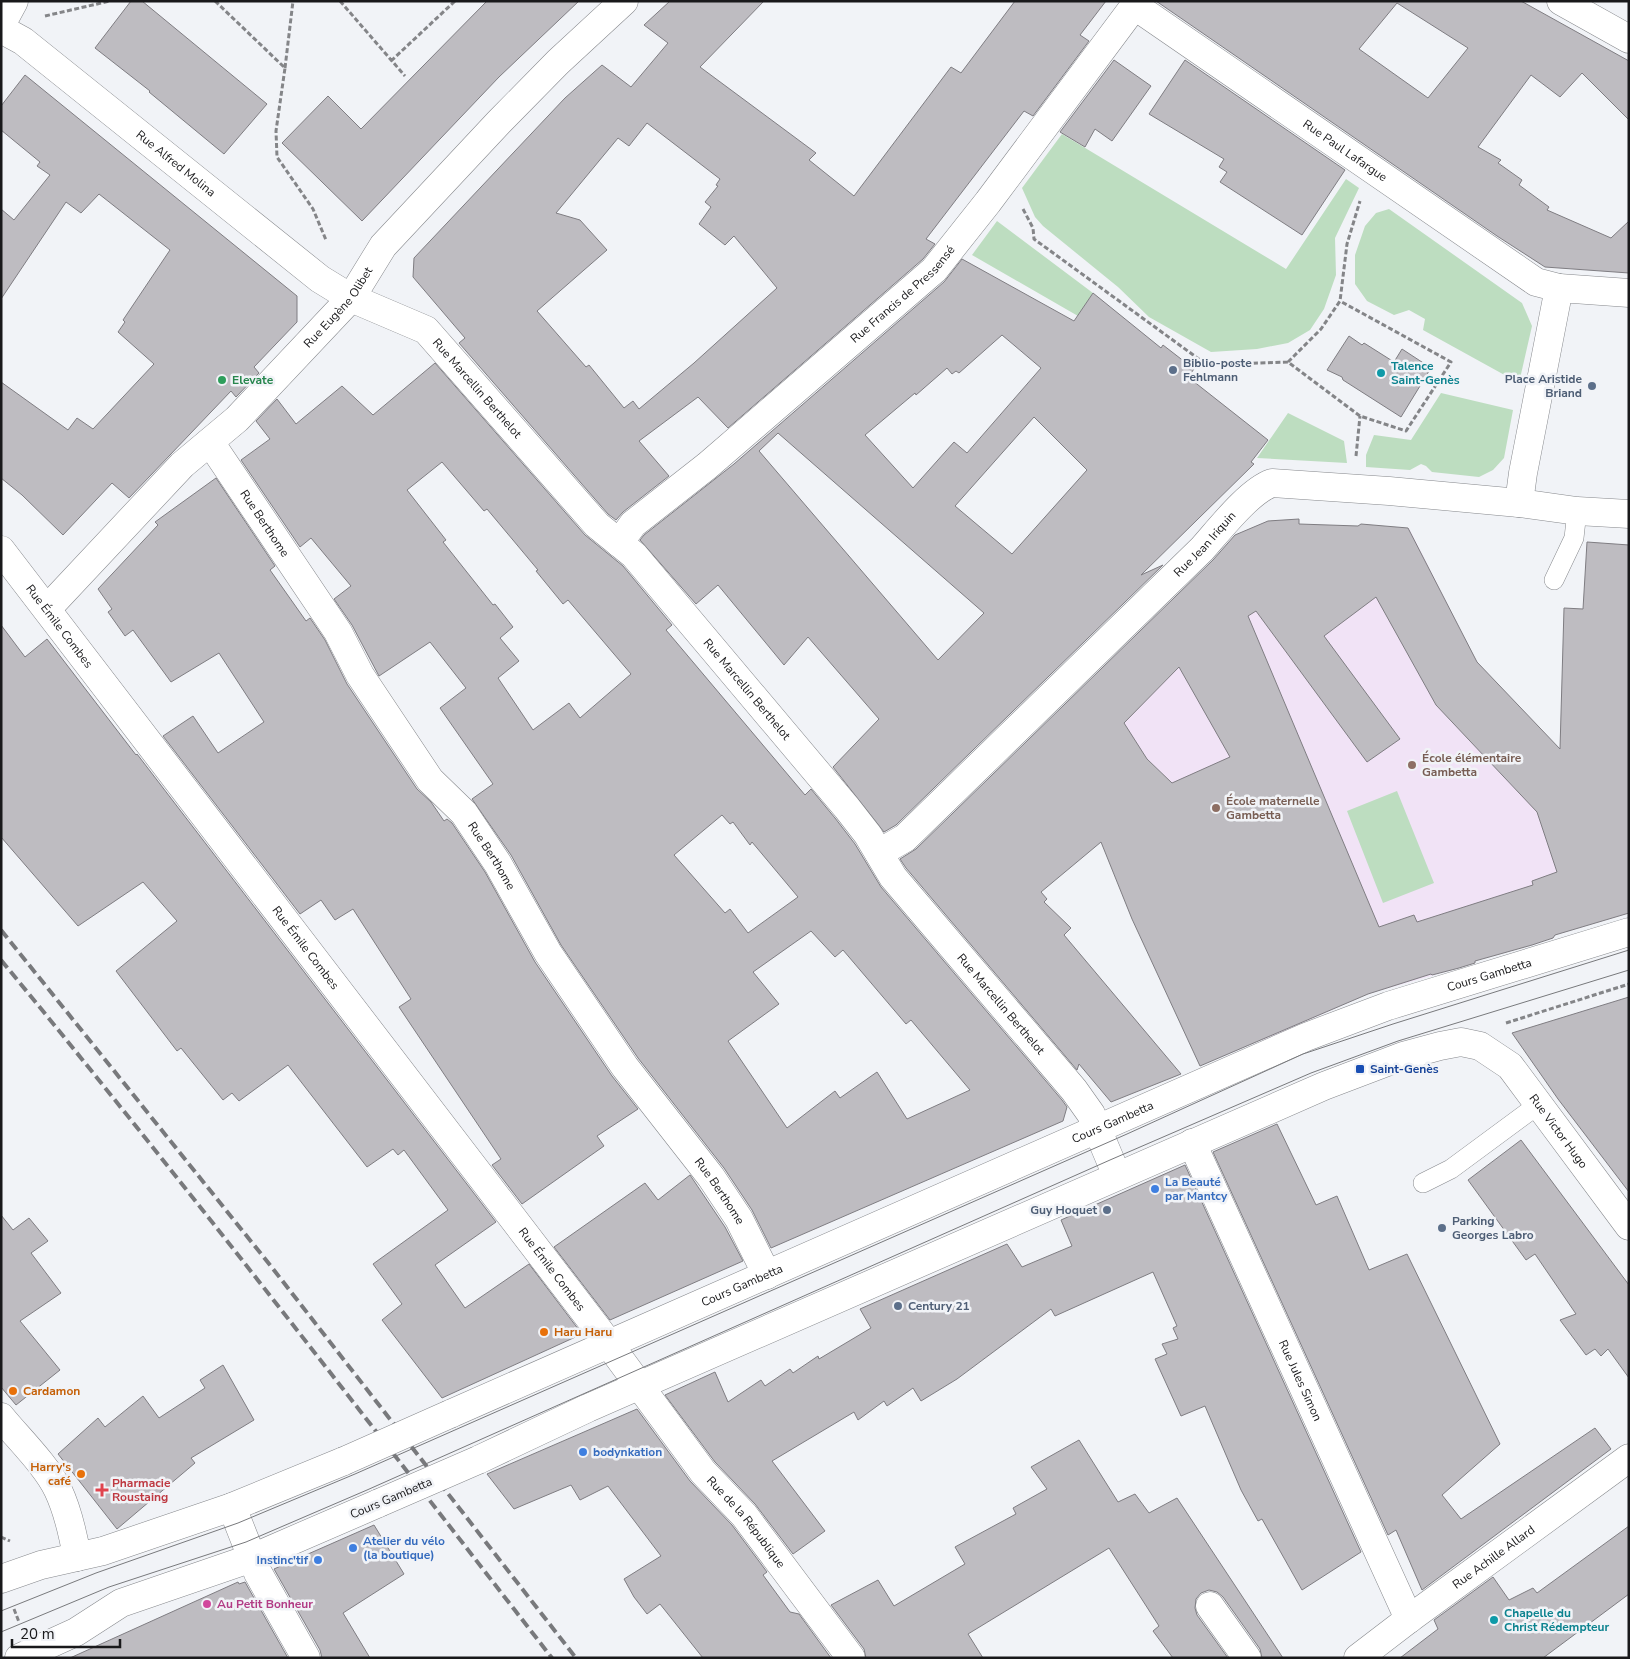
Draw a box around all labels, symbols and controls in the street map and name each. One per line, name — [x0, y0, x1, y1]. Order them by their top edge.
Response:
street label: Rue Paul Lafargue — [1300, 116, 1390, 185]
street label: Rue Alfred Molina — [133, 127, 219, 200]
street label: Rue Francis de Pressensé — [847, 242, 958, 347]
street label: Rue Eugène Olibet — [300, 263, 377, 351]
street label: Rue Marcellin Berthelot — [429, 335, 526, 442]
place label: Biblio-poste Fehlmann — [1183, 355, 1252, 385]
place label: Talence Saint-Genès — [1391, 358, 1460, 388]
marker: Biblio-poste Fehlmann — [1167, 364, 1179, 376]
marker: Talence Saint-Genès — [1375, 367, 1387, 379]
place label: Place Aristide Briand — [1505, 371, 1582, 401]
place label: Elevate — [232, 372, 274, 388]
marker: Elevate — [216, 374, 228, 386]
marker: Place Aristide Briand — [1586, 380, 1598, 392]
street label: Rue Berthome — [236, 487, 293, 560]
street label: Rue Jean Iriquin — [1170, 508, 1239, 580]
street label: Rue Émile Combes — [22, 581, 97, 671]
street label: Rue Marcellin Berthelot — [700, 635, 795, 744]
place label: École élémentaire Gambetta — [1422, 750, 1522, 780]
marker: École élémentaire Gambetta — [1406, 759, 1418, 771]
place label: École maternelle Gambetta — [1226, 793, 1320, 823]
marker: École maternelle Gambetta — [1210, 802, 1222, 814]
street label: Rue Berthome — [464, 819, 519, 893]
street label: Rue Émile Combes — [269, 903, 343, 993]
street label: Rue Marcellin Berthelot — [953, 950, 1049, 1058]
street label: Cours Gambetta — [1445, 954, 1534, 995]
place label: Saint-Genès — [1370, 1061, 1439, 1077]
marker: Saint-Genès — [1354, 1063, 1366, 1075]
street label: Rue Victor Hugo — [1526, 1091, 1592, 1172]
street label: Cours Gambetta — [1069, 1097, 1156, 1147]
street label: Rue Berthome — [691, 1154, 748, 1227]
place label: La Beauté par Mantcy — [1165, 1174, 1228, 1204]
marker: La Beauté par Mantcy — [1149, 1183, 1161, 1195]
place label: Guy Hoquet — [1030, 1202, 1097, 1218]
marker: Guy Hoquet — [1101, 1204, 1113, 1216]
place label: Parking Georges Labro — [1452, 1213, 1534, 1243]
marker: Parking Georges Labro — [1436, 1222, 1448, 1234]
street label: Rue Émile Combes — [515, 1224, 589, 1314]
street label: Cours Gambetta — [699, 1260, 785, 1310]
place label: Century 21 — [908, 1298, 970, 1314]
marker: Century 21 — [892, 1300, 904, 1312]
place label: Haru Haru — [554, 1324, 612, 1340]
marker: Haru Haru — [538, 1326, 550, 1338]
street label: Rue Jules Simon — [1275, 1337, 1326, 1424]
place label: Cardamon — [23, 1383, 80, 1399]
marker: Cardamon — [7, 1385, 19, 1397]
place label: bodynkation — [593, 1444, 662, 1460]
marker: bodynkation — [577, 1446, 589, 1458]
place label: Harry's café — [30, 1459, 71, 1489]
marker: Harry's café — [75, 1468, 87, 1480]
street label: Rue de la République — [703, 1473, 789, 1571]
street label: Cours Gambetta — [348, 1474, 434, 1522]
place label: Pharmacie Roustaing — [112, 1475, 171, 1505]
marker: Pharmacie Roustaing — [96, 1484, 108, 1496]
street label: Rue Achille Allard — [1449, 1522, 1538, 1593]
place label: Atelier du vélo (la boutique) — [363, 1533, 445, 1563]
marker: Atelier du vélo (la boutique) — [347, 1542, 359, 1554]
place label: Instinc'tif — [257, 1552, 309, 1568]
marker: Instinc'tif — [312, 1554, 324, 1566]
place label: Au Petit Bonheur — [217, 1596, 313, 1612]
marker: Au Petit Bonheur — [201, 1598, 213, 1610]
place label: Chapelle du Christ Rédempteur — [1504, 1605, 1610, 1635]
marker: Chapelle du Christ Rédempteur — [1488, 1614, 1500, 1626]
scale bar — [12, 1616, 120, 1648]
text: 20 m — [20, 1624, 55, 1644]

